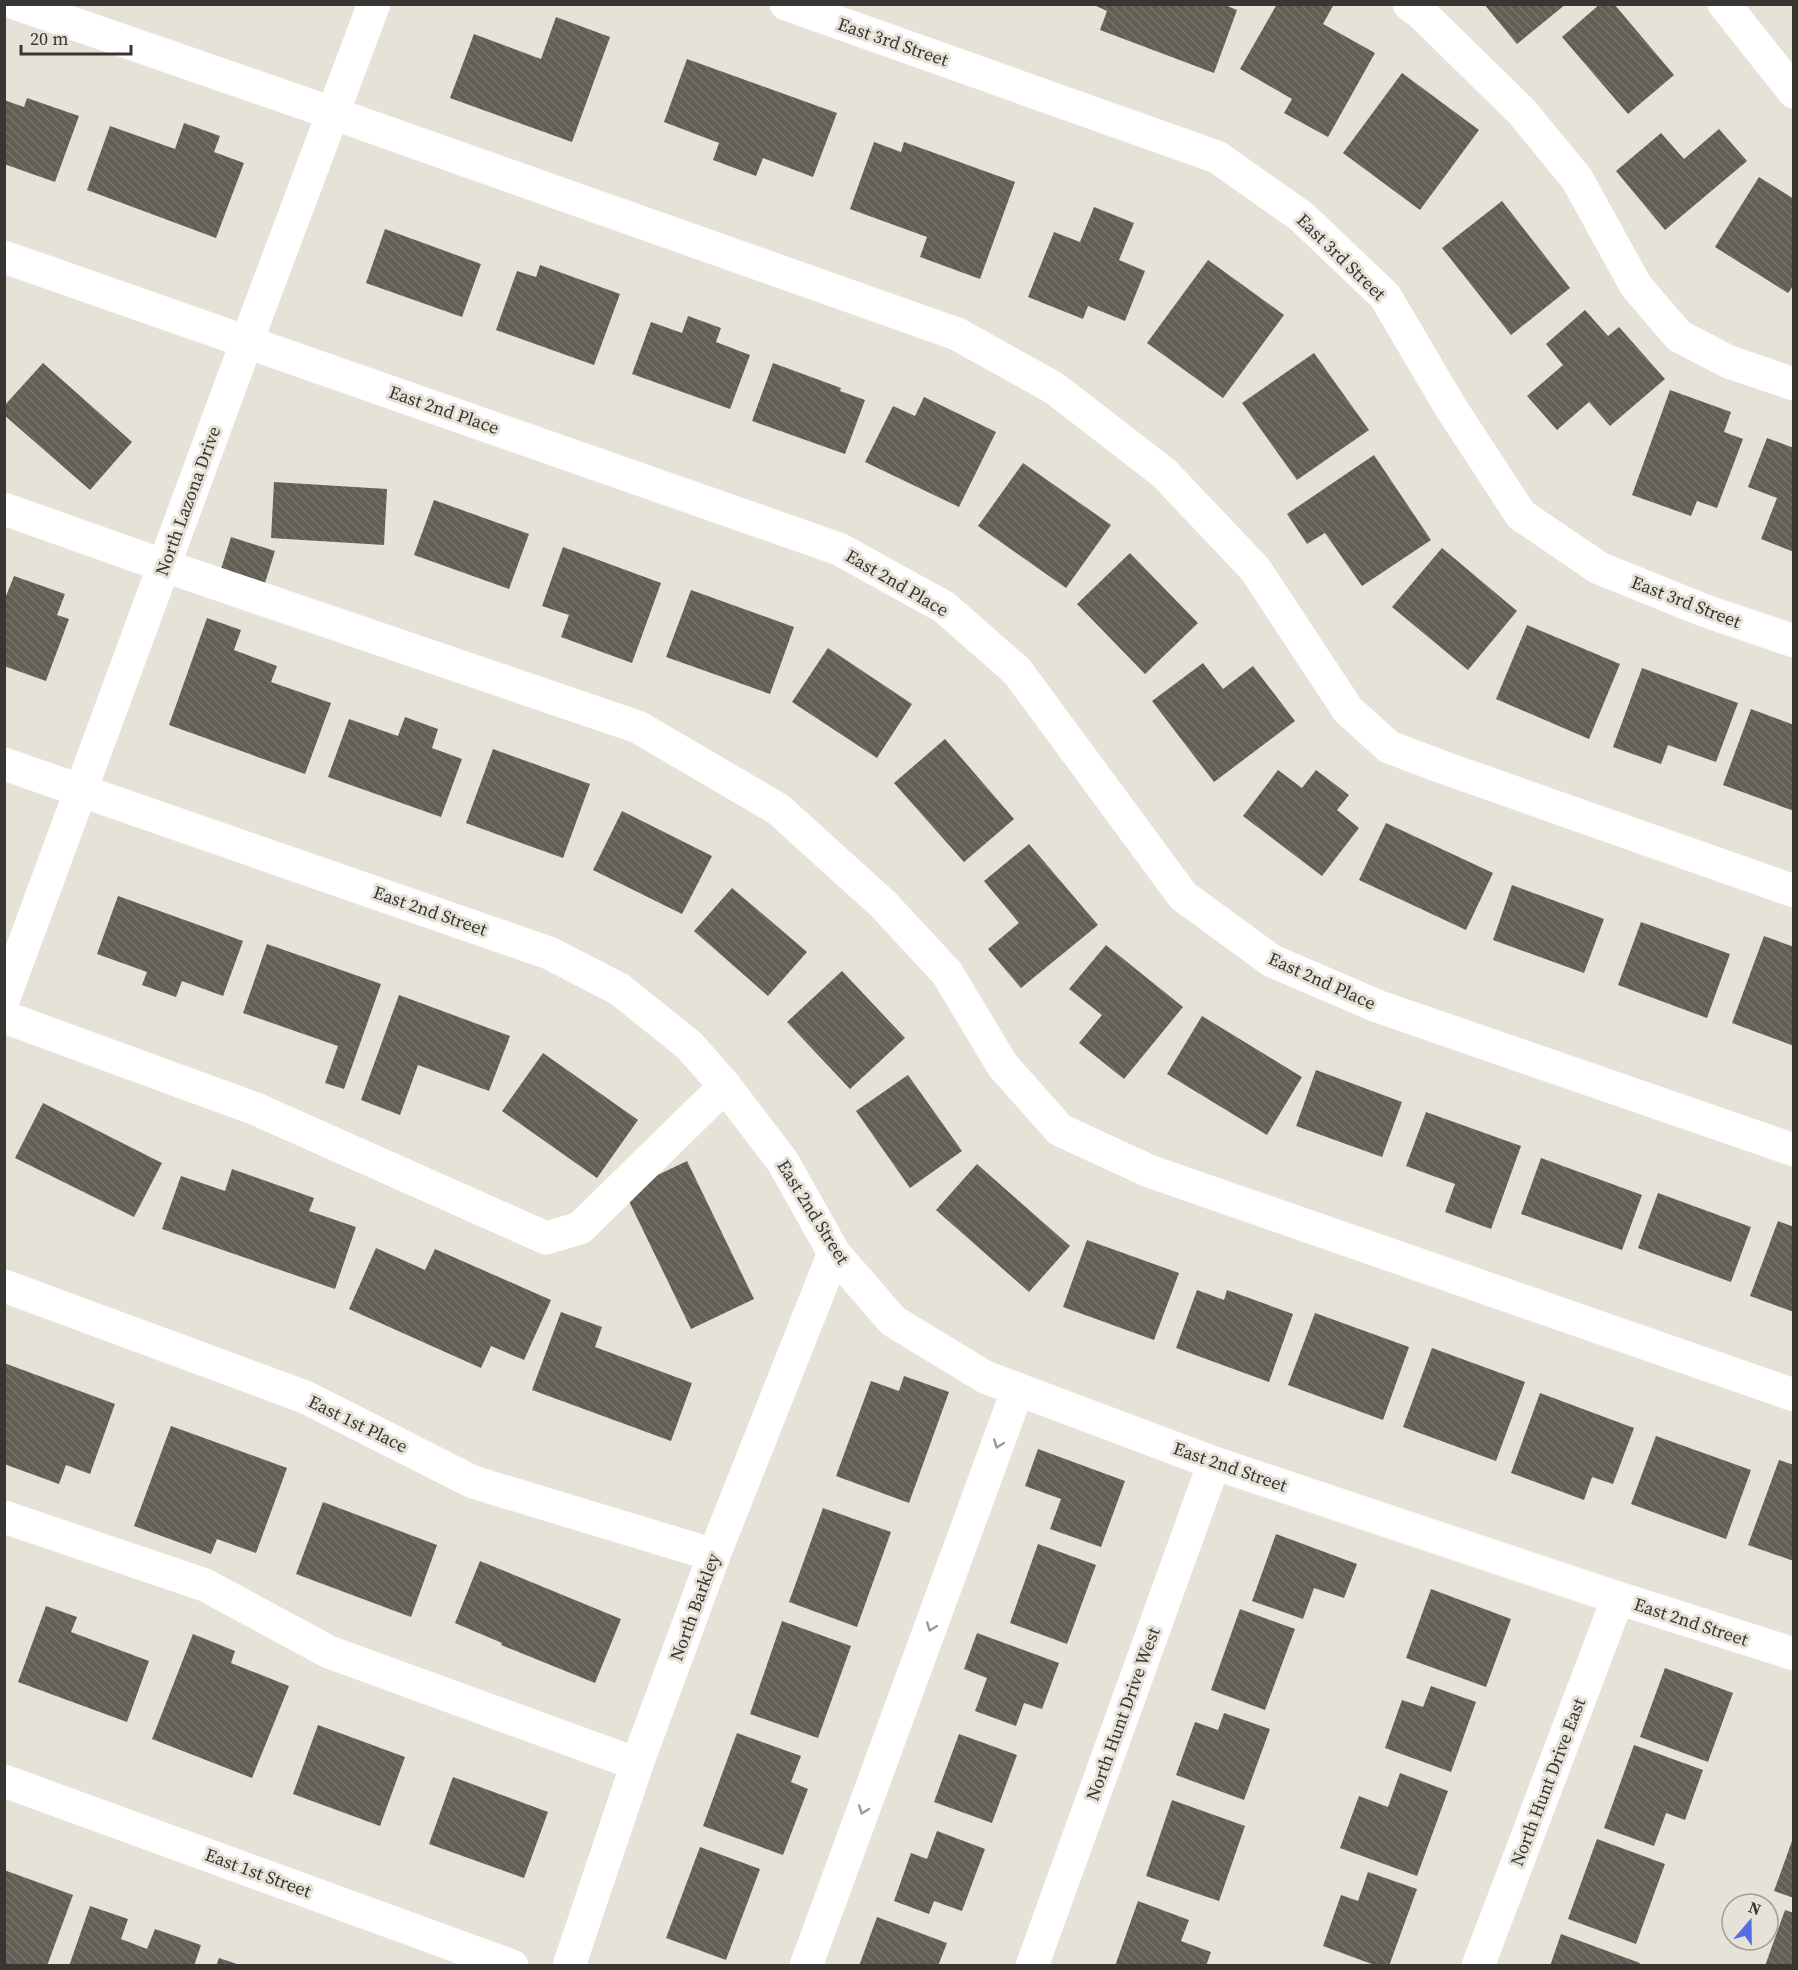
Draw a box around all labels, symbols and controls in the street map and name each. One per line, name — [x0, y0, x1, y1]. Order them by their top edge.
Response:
street label: East 3rd Street — [835, 11, 952, 72]
scale bar — [21, 18, 130, 56]
text: 20 m — [30, 26, 68, 51]
street label: East 3rd Street — [1291, 208, 1392, 306]
street label: East 2nd Place — [386, 379, 503, 440]
street label: North Lazona Drive — [149, 423, 226, 579]
street label: East 2nd Place — [841, 543, 953, 622]
street label: East 3rd Street — [1628, 569, 1745, 634]
street label: East 2nd Street — [370, 879, 490, 942]
street label: East 2nd Place — [1265, 946, 1380, 1015]
street label: East 2nd Street — [771, 1155, 856, 1269]
street label: East 1st Place — [304, 1389, 412, 1458]
street label: East 2nd Street — [1170, 1435, 1290, 1498]
one-way arrow — [993, 1438, 1006, 1449]
street label: North Barkley — [663, 1549, 726, 1664]
street label: East 2nd Street — [1631, 1591, 1752, 1652]
one-way arrow — [925, 1621, 938, 1632]
street label: North Hunt Drive West — [1080, 1624, 1166, 1804]
street label: North Hunt Drive East — [1504, 1694, 1591, 1869]
one-way arrow — [858, 1804, 871, 1815]
street label: East 1st Street — [202, 1842, 315, 1903]
north arrow — [1720, 1892, 1780, 1952]
text: N — [1746, 1896, 1765, 1920]

